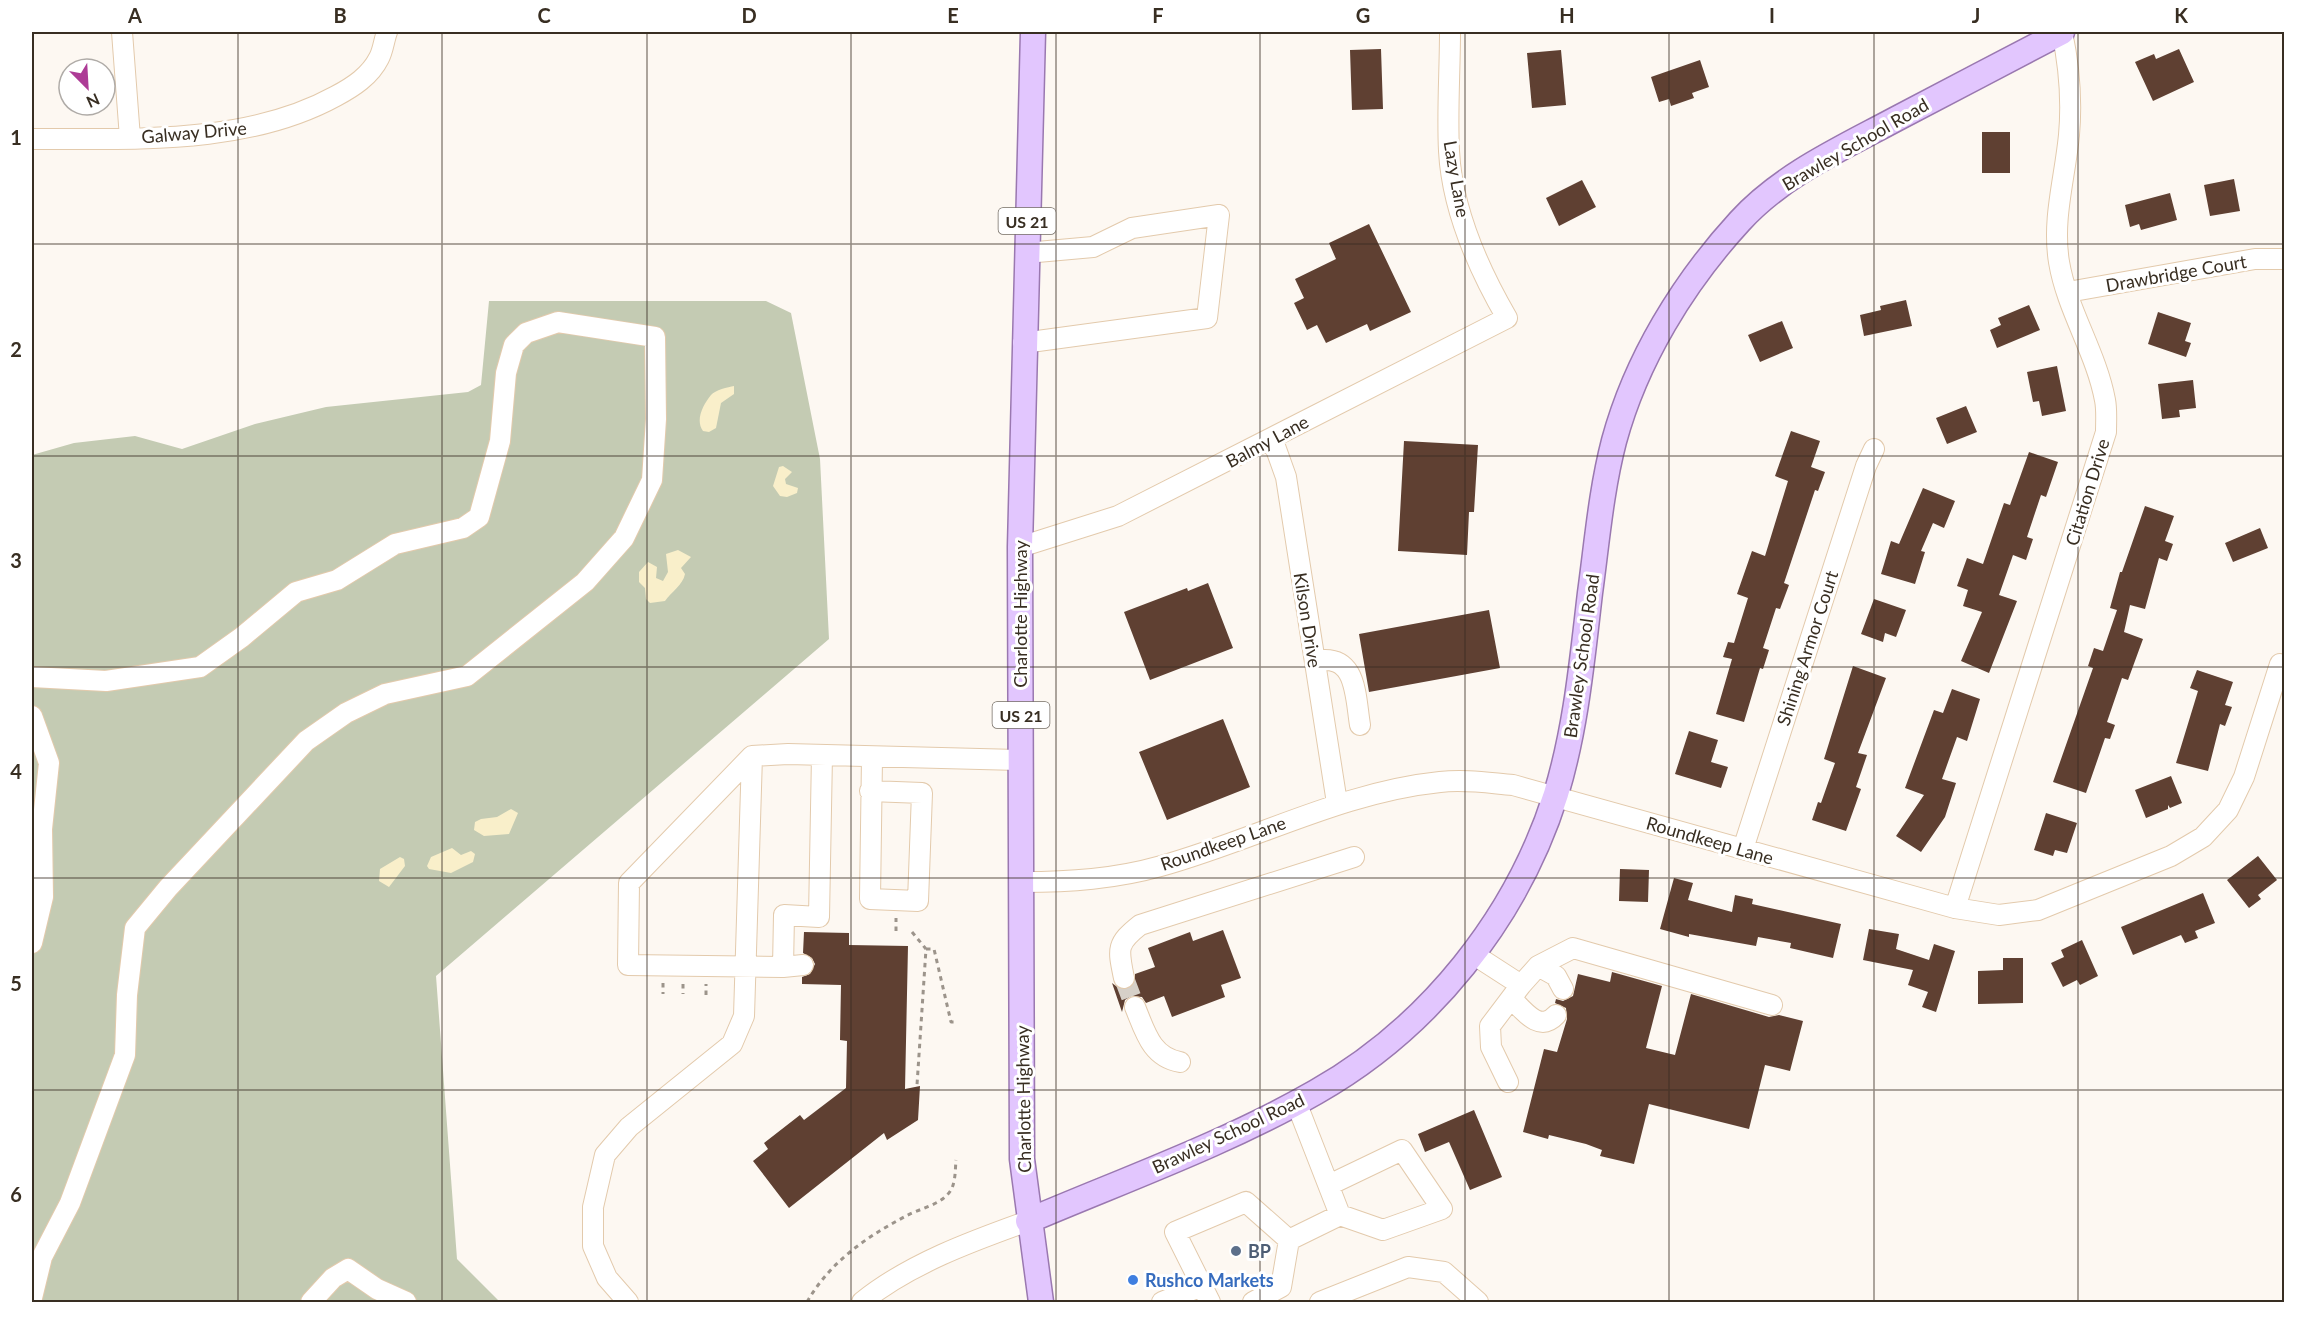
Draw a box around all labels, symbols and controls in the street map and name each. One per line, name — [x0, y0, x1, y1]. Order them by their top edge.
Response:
text: A — [127, 3, 142, 27]
text: B — [333, 3, 347, 27]
text: C — [537, 3, 551, 27]
text: D — [741, 3, 757, 27]
text: E — [947, 3, 959, 27]
text: F — [1152, 3, 1164, 27]
text: G — [1356, 3, 1370, 27]
text: H — [1559, 3, 1575, 27]
text: I — [1769, 3, 1775, 27]
text: J — [1972, 3, 1980, 27]
text: K — [2174, 3, 2188, 27]
north arrow — [57, 57, 117, 117]
text: N — [84, 90, 103, 112]
street label: Brawley School Road — [1778, 93, 1932, 195]
street label: Galway Drive — [141, 116, 247, 148]
text: 1 — [10, 125, 22, 149]
street label: Lazy Lane — [1439, 139, 1475, 219]
road number: US 21 — [998, 208, 1056, 234]
street label: Drawbridge Court — [2104, 250, 2249, 296]
text: 2 — [10, 337, 22, 361]
street label: Balmy Lane — [1222, 410, 1312, 472]
street label: Citation Drive — [2060, 436, 2114, 548]
street label: Charlotte Highway — [1009, 540, 1031, 688]
text: 3 — [10, 548, 22, 572]
street label: Shining Armor Court — [1772, 567, 1843, 728]
street label: Kilson Drive — [1290, 571, 1326, 669]
street label: Brawley School Road — [1559, 573, 1603, 739]
road number: US 21 — [992, 702, 1050, 728]
text: 4 — [10, 759, 22, 783]
street label: Roundkeep Lane — [1157, 811, 1289, 875]
street label: Roundkeep Lane — [1644, 811, 1776, 869]
text: 5 — [10, 971, 22, 995]
street label: Charlotte Highway — [1011, 1024, 1035, 1173]
street label: Brawley School Road — [1148, 1088, 1308, 1178]
text: 6 — [10, 1182, 22, 1206]
place label: BP — [1248, 1240, 1271, 1262]
marker: BP — [1229, 1244, 1243, 1258]
place label: Rushco Markets — [1145, 1269, 1274, 1291]
marker: Rushco Markets — [1126, 1273, 1140, 1287]

